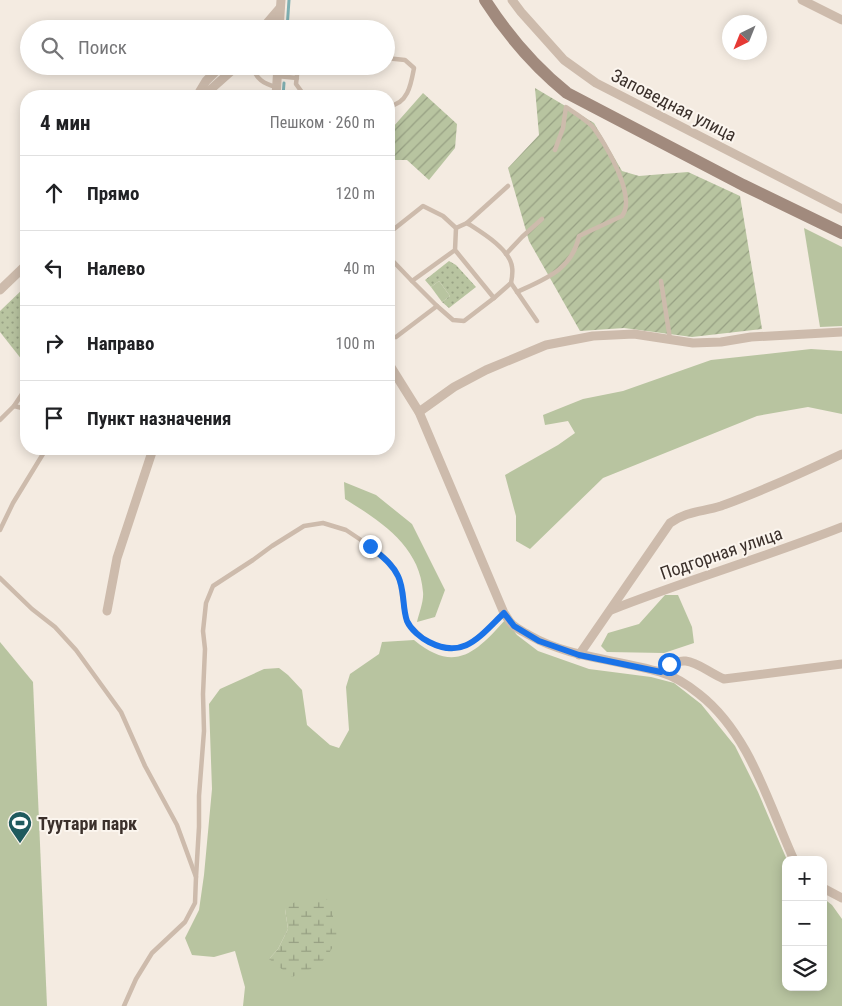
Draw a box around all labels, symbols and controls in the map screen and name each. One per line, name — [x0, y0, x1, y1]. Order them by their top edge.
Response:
north arrow — [722, 15, 767, 60]
search box — [20, 20, 395, 75]
icon: search — [38, 34, 66, 62]
text: Поиск — [78, 36, 127, 59]
street label: Заповедная улица — [608, 64, 740, 146]
text: 4 мин — [40, 111, 90, 135]
text: Пешком · 260 m — [270, 113, 375, 132]
icon: ahead — [40, 179, 68, 207]
text: Прямо — [87, 182, 140, 205]
text: 120 m — [336, 184, 375, 203]
icon: left — [40, 254, 68, 282]
text: Налево — [87, 257, 145, 280]
text: 40 m — [343, 259, 375, 278]
icon: right — [40, 329, 68, 357]
text: Направо — [87, 332, 154, 355]
text: 100 m — [336, 334, 375, 353]
icon: arrive — [40, 404, 68, 432]
text: Пункт назначения — [87, 407, 231, 430]
street label: Подгорная улица — [657, 522, 785, 584]
route end — [359, 535, 382, 558]
route start — [658, 653, 681, 676]
sports icon: Туутари парк — [7, 810, 33, 844]
place label: Туутари парк — [38, 813, 137, 834]
map controls — [782, 856, 827, 991]
button: + — [782, 856, 827, 901]
button: − — [782, 901, 827, 946]
button: layers — [782, 946, 827, 991]

